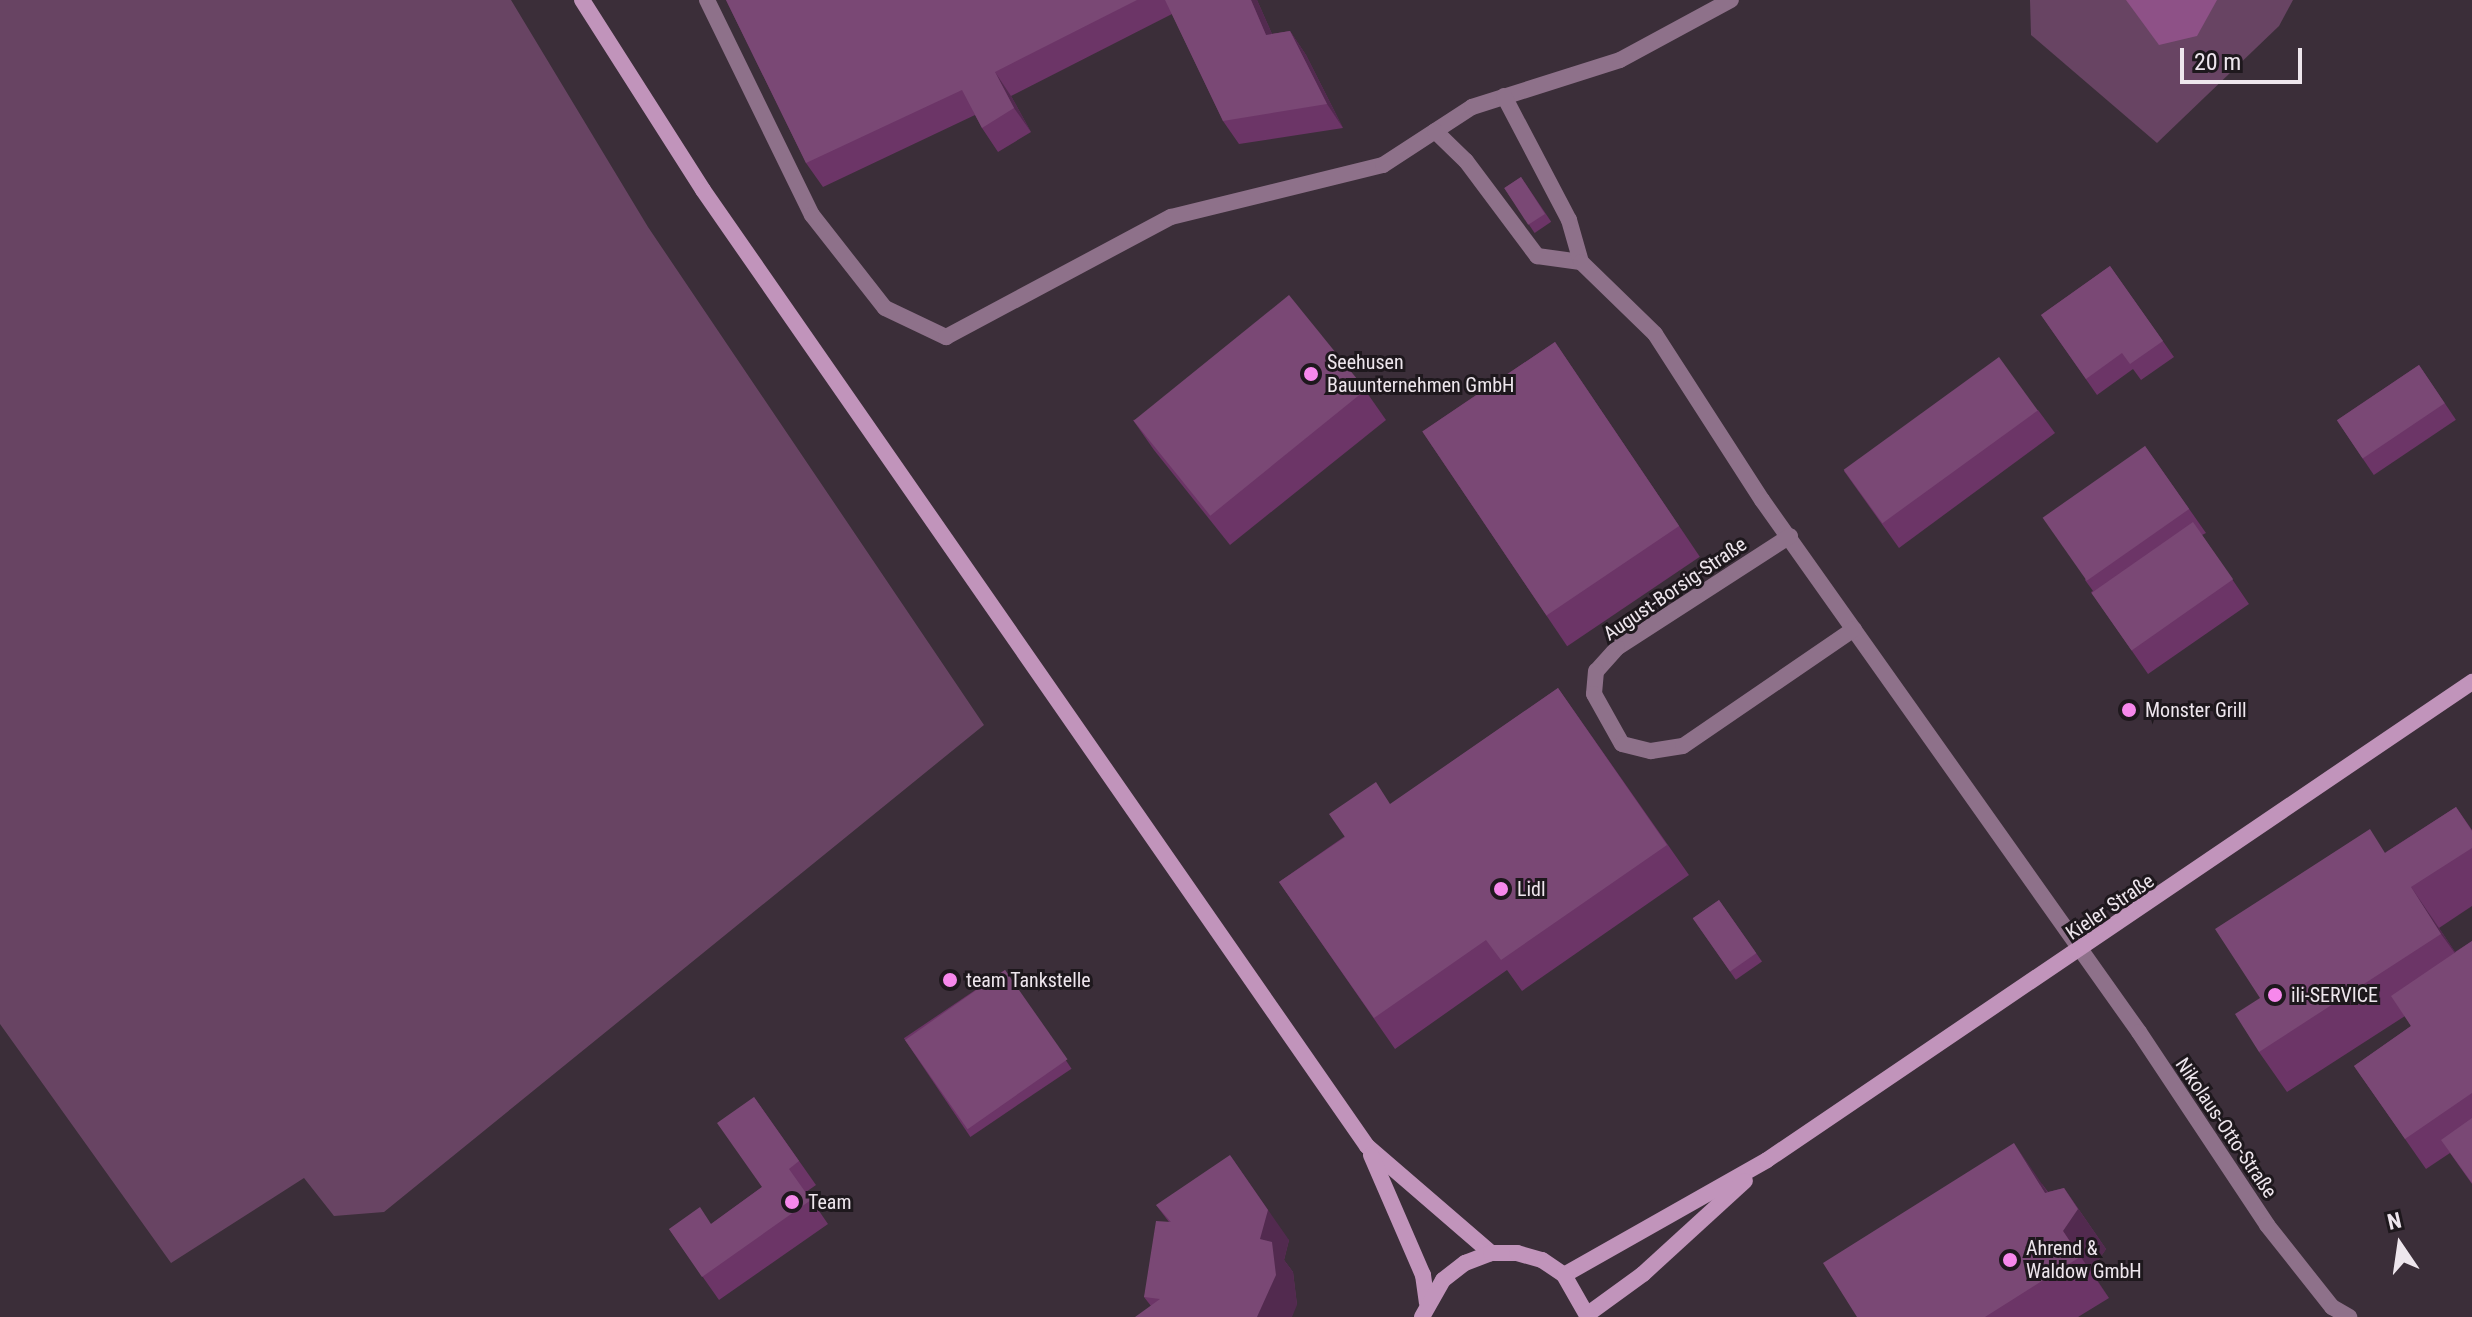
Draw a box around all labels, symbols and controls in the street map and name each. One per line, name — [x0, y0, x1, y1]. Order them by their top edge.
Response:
scale bar — [2184, 32, 2306, 82]
text: 20 m — [2194, 48, 2241, 76]
place label: Seehusen Bauunternehmen GmbH — [1327, 350, 1514, 397]
marker: Seehusen Bauunternehmen GmbH — [1302, 365, 1320, 383]
street label: August-Borsig-Straße — [1599, 532, 1751, 646]
place label: Monster Grill — [2145, 698, 2247, 722]
marker: Monster Grill — [2120, 701, 2138, 719]
street label: Kieler Straße — [2061, 869, 2159, 945]
place label: Lidl — [1517, 877, 1546, 901]
marker: Lidl — [1492, 880, 1510, 898]
place label: team Tankstelle — [966, 968, 1091, 992]
marker: team Tankstelle — [941, 971, 959, 989]
place label: ili-SERVICE — [2291, 983, 2378, 1007]
marker: ili-SERVICE — [2266, 986, 2284, 1004]
street label: Nikolaus-Otto-Straße — [2170, 1053, 2282, 1203]
place label: Team — [808, 1190, 851, 1214]
marker: Team — [783, 1193, 801, 1211]
north arrow — [2360, 1205, 2440, 1285]
text: N — [2385, 1207, 2404, 1235]
place label: Ahrend & Waldow GmbH — [2026, 1236, 2142, 1283]
marker: Ahrend & Waldow GmbH — [2001, 1251, 2019, 1269]

